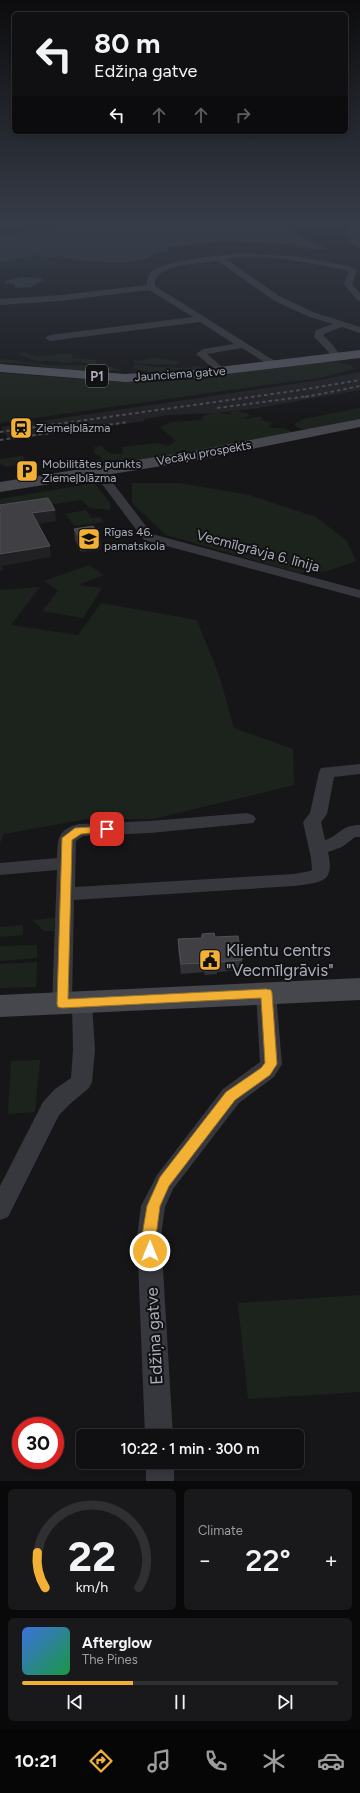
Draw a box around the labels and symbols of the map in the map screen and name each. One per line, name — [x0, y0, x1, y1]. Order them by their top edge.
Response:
street label: Jaunciema gatve — [134, 364, 226, 384]
road number: P1 — [86, 365, 108, 387]
station icon: Ziemeļblāzma — [8, 415, 34, 441]
place label: Ziemeļblāzma — [36, 421, 110, 435]
street label: Vecāķu prospekts — [156, 438, 253, 468]
place label: Mobilitātes punkts Ziemeļblāzma — [42, 457, 141, 485]
parking icon: Mobilitātes punkts Ziemeļblāzma — [14, 458, 40, 484]
place label: Rīgas 46. pamatskola — [104, 525, 165, 553]
school or university icon: Rīgas 46. pamatskola — [76, 526, 102, 552]
street label: Vecmīlgrāvja 6. līnija — [195, 526, 321, 576]
pin — [90, 812, 124, 846]
place label: Klientu centrs "Vecmīlgrāvis" — [226, 940, 334, 980]
public building icon: Klientu centrs "Vecmīlgrāvis" — [197, 947, 223, 973]
position arrow — [129, 1230, 171, 1272]
street label: Edžiņa gatve — [141, 1287, 167, 1385]
speed limit sign: 30 — [12, 1417, 64, 1469]

